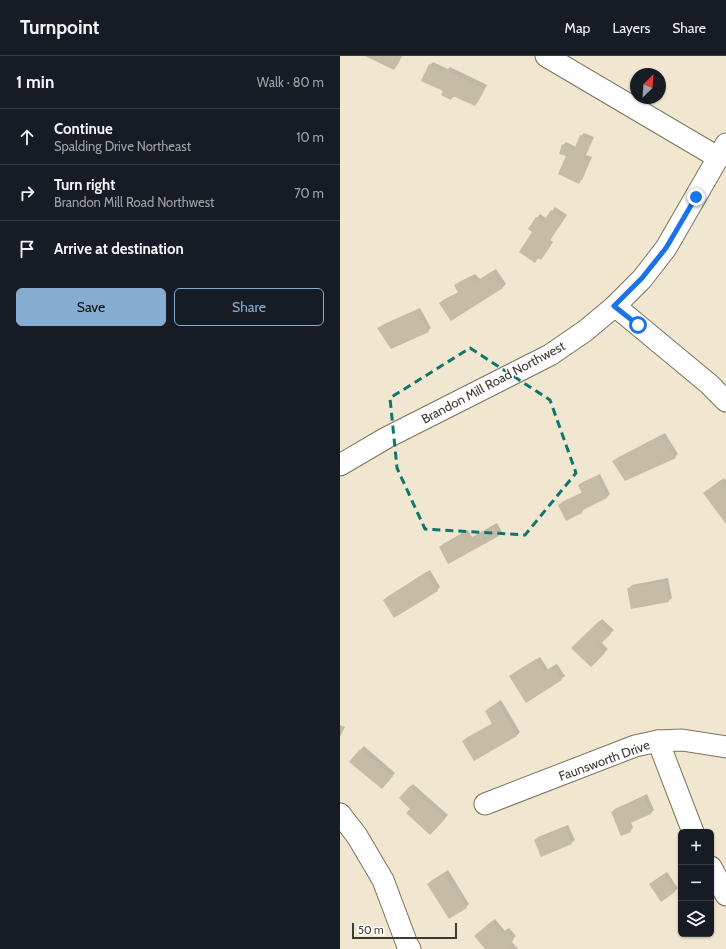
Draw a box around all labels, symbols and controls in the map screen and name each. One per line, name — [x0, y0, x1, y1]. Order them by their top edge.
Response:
text: Turnpoint — [20, 16, 99, 39]
text: Map — [565, 19, 590, 37]
text: Layers — [612, 19, 650, 37]
text: Share — [672, 19, 706, 37]
north arrow — [630, 68, 666, 104]
text: 1 min — [16, 72, 54, 92]
text: Walk · 80 m — [257, 74, 324, 90]
text: Continue — [54, 120, 113, 138]
icon: ahead — [16, 126, 38, 148]
text: 10 m — [296, 129, 324, 145]
text: Spalding Drive Northeast — [54, 138, 191, 154]
text: Turn right — [54, 176, 115, 194]
icon: right — [16, 182, 38, 204]
text: 70 m — [294, 185, 324, 201]
route end — [687, 188, 705, 206]
text: Brandon Mill Road Northwest — [54, 194, 214, 210]
icon: arrive — [16, 238, 38, 260]
text: Arrive at destination — [54, 240, 184, 258]
button: Save — [16, 288, 166, 326]
button: Share — [174, 288, 324, 326]
route start — [629, 316, 647, 334]
street label: Brandon Mill Road Northwest — [418, 337, 568, 427]
street label: Faunsworth Drive — [556, 736, 652, 784]
map controls — [678, 829, 714, 937]
button: + — [678, 829, 714, 865]
button: − — [678, 865, 714, 901]
button: layers — [678, 901, 714, 937]
scale bar — [352, 921, 457, 940]
text: 50 m — [358, 923, 384, 937]

